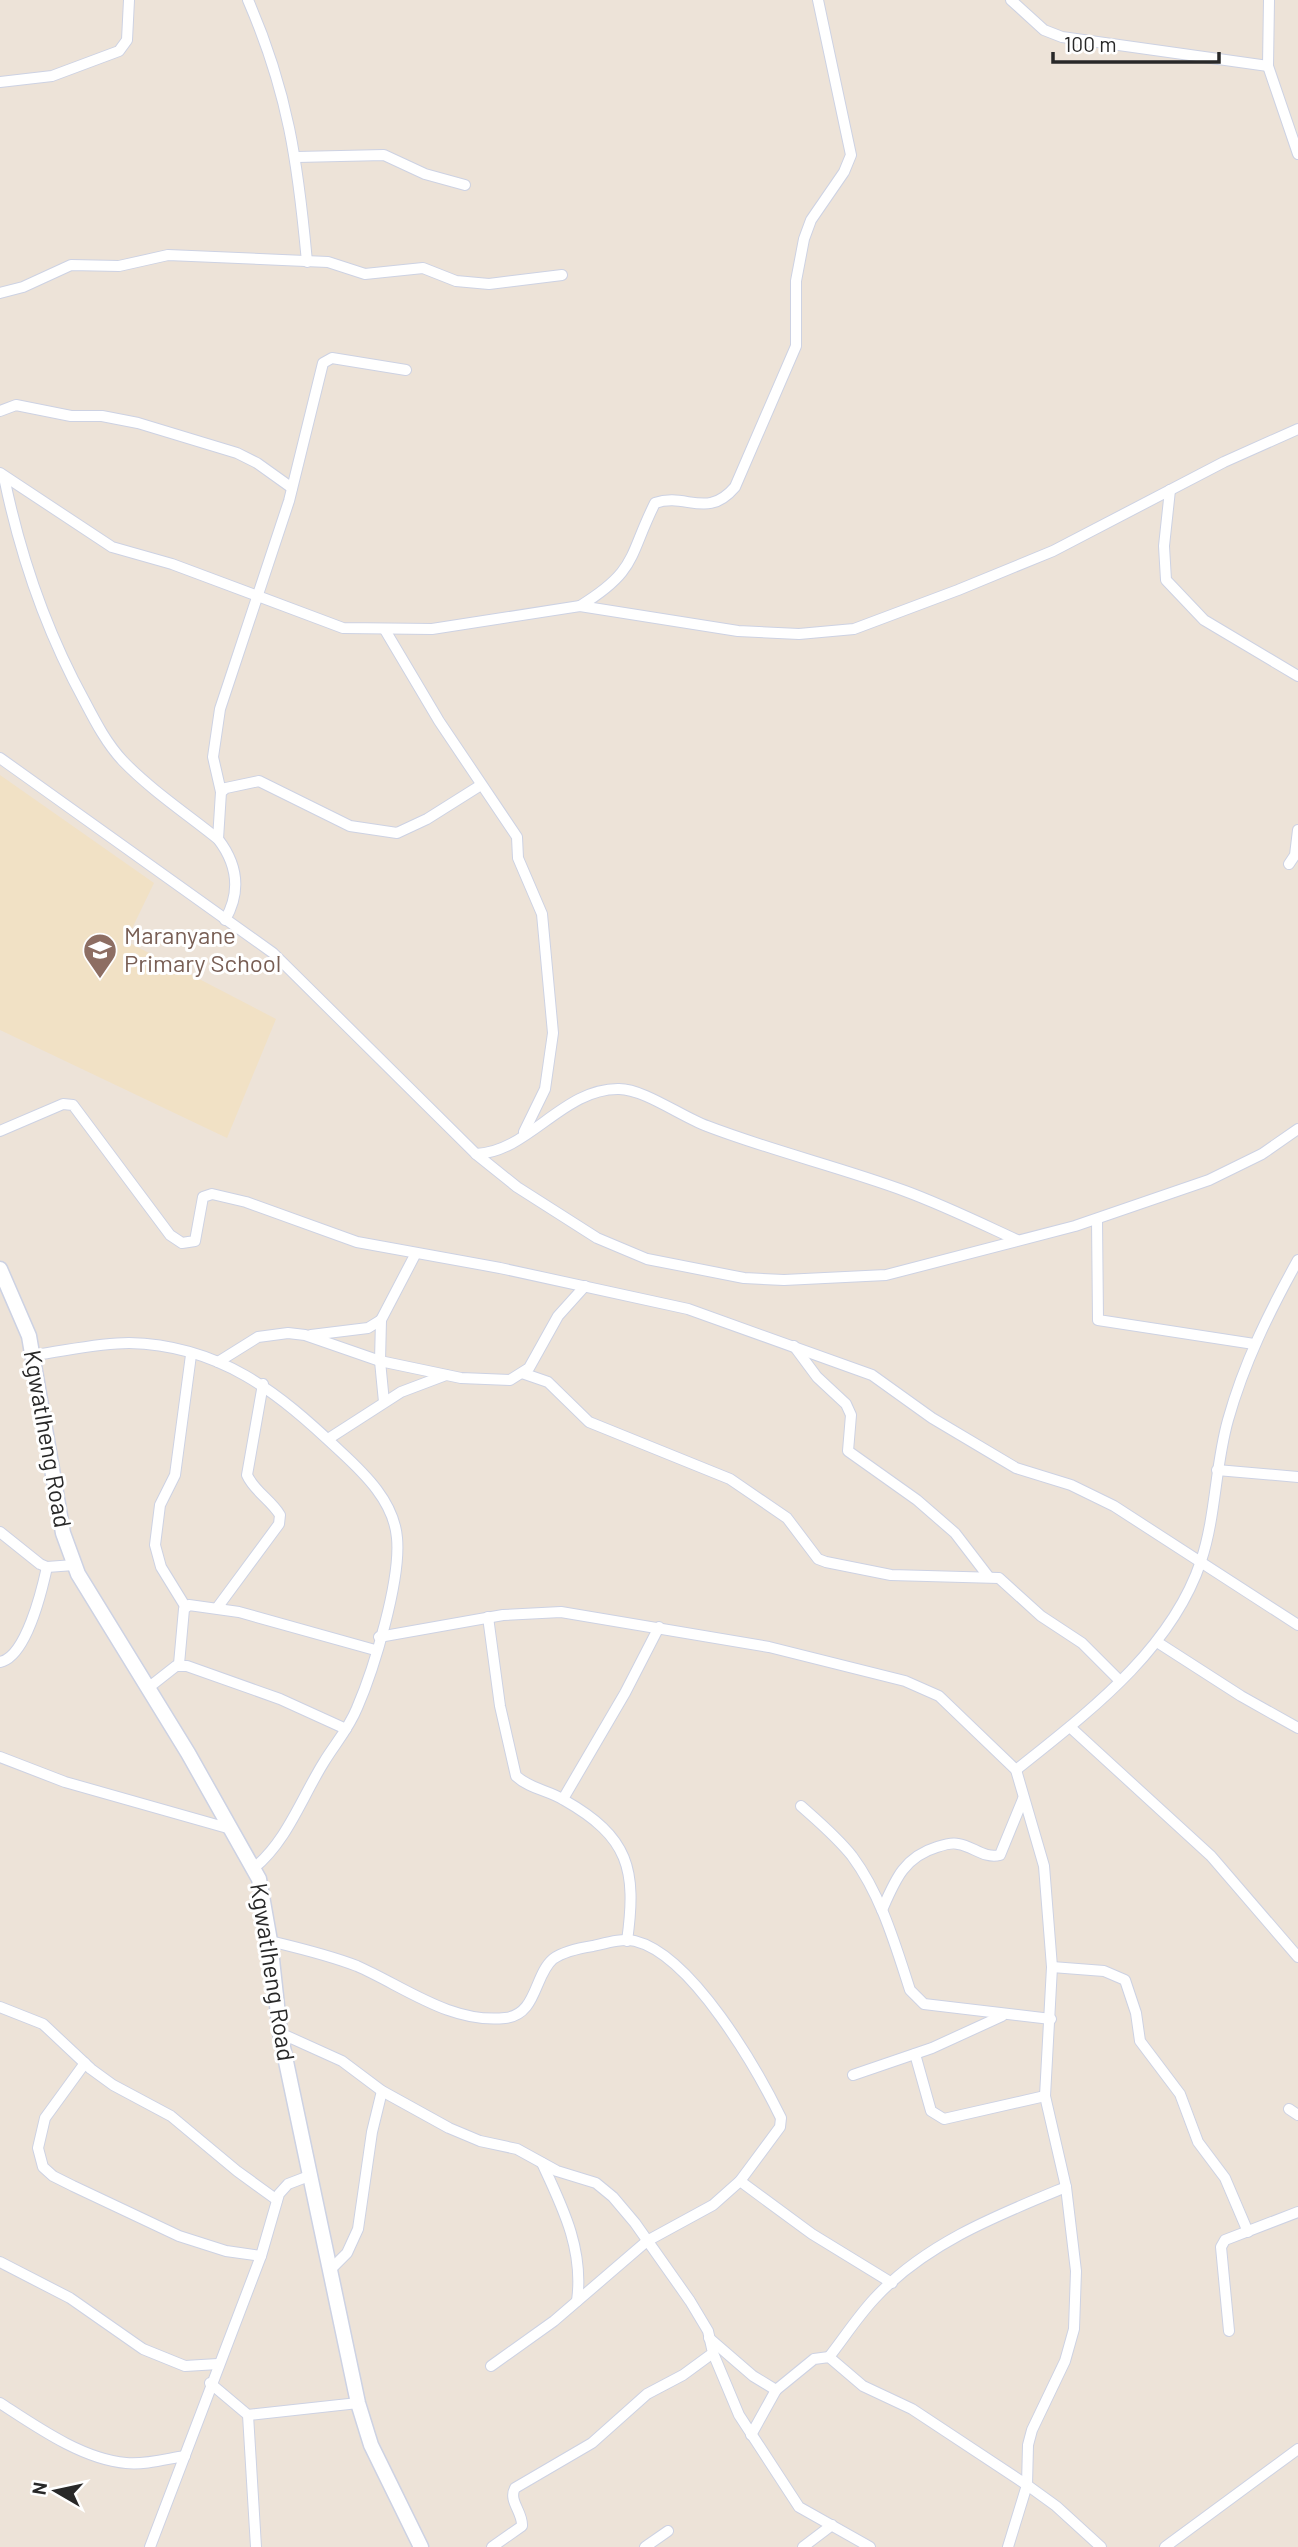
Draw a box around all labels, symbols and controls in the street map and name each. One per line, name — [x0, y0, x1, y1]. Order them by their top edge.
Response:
scale bar — [1053, 21, 1219, 65]
text: 100 m — [1064, 31, 1117, 56]
place label: Maranyane Primary School — [124, 920, 281, 977]
school or university icon: Maranyane Primary School — [81, 931, 119, 980]
street label: Kgwatlheng Road — [19, 1348, 78, 1530]
street label: Kgwatlheng Road — [245, 1881, 302, 2063]
north arrow — [21, 2456, 91, 2526]
text: N — [26, 2480, 51, 2496]

